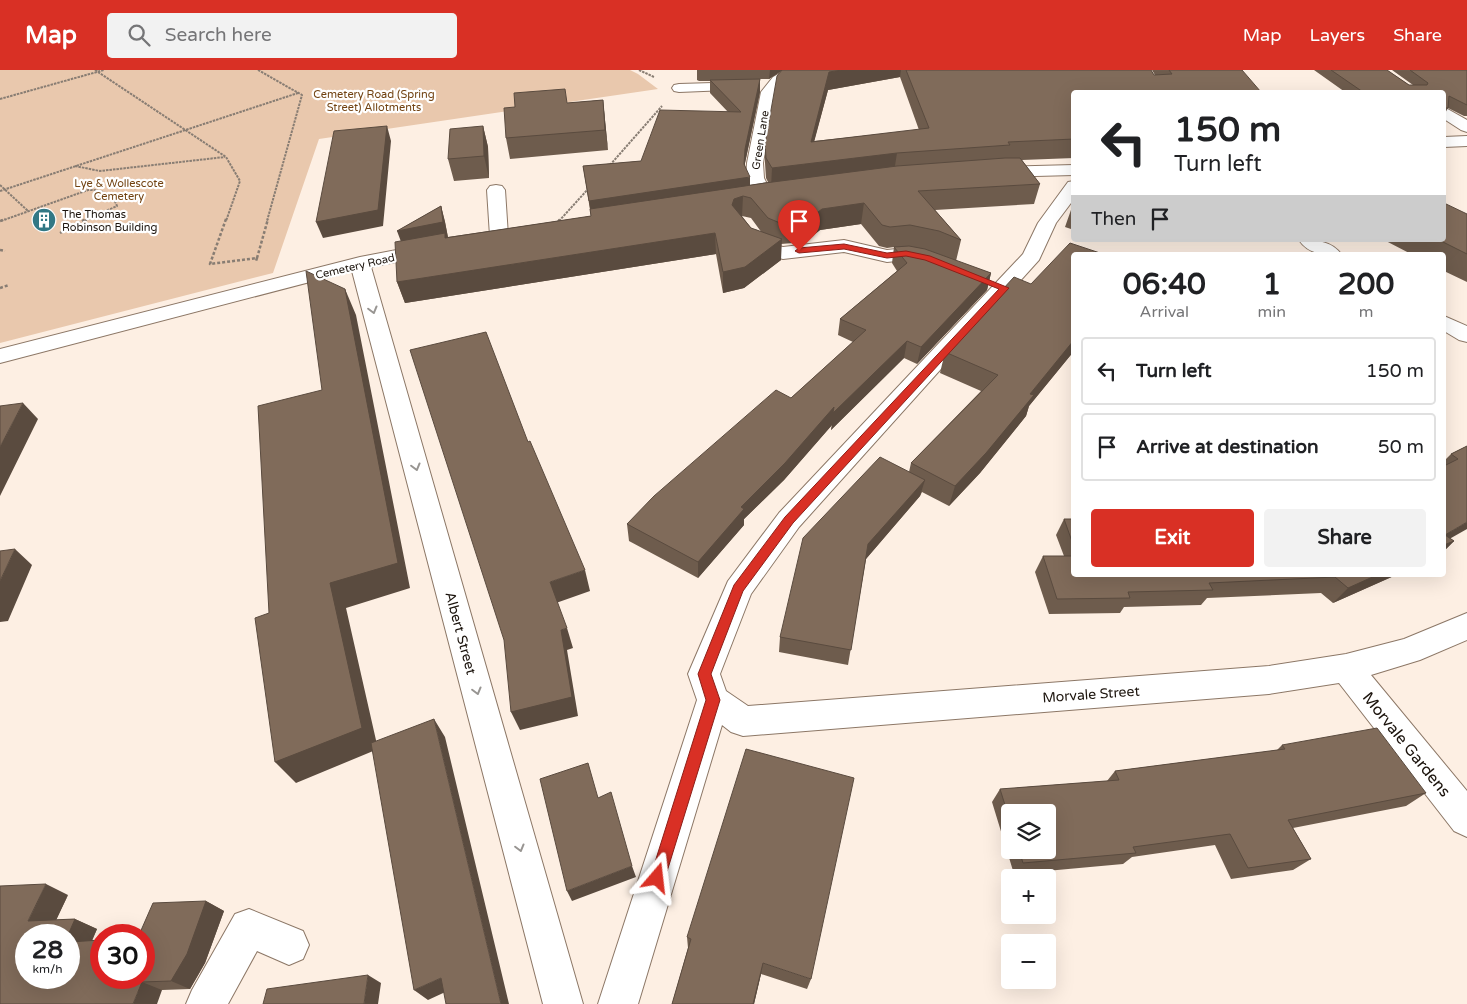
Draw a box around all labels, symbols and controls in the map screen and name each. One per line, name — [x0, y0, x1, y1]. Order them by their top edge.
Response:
search box — [107, 13, 457, 58]
text: Map — [25, 21, 77, 50]
icon: search — [125, 21, 153, 49]
text: Search here — [165, 24, 272, 46]
text: Map — [1243, 24, 1282, 46]
text: Layers — [1310, 24, 1365, 46]
text: Share — [1393, 24, 1442, 46]
park label: Cemetery Road (Spring Street) Allotments — [313, 88, 435, 114]
text: 150 m — [1174, 109, 1281, 151]
street label: Green Lane — [749, 110, 772, 171]
icon: left — [1091, 110, 1156, 175]
text: Turn left — [1174, 151, 1262, 177]
park label: Lye & Wollescote Cemetery — [74, 177, 164, 203]
pin — [778, 200, 820, 251]
icon: arrive — [1146, 205, 1174, 233]
building icon: The Thomas Robinson Building — [31, 207, 57, 233]
icon: arrive — [785, 207, 813, 235]
place label: The Thomas Robinson Building — [62, 208, 158, 234]
text: Then — [1091, 208, 1136, 230]
street label: Cemetery Road — [314, 251, 396, 282]
text: 06:40 — [1123, 266, 1206, 303]
text: 1 — [1262, 266, 1281, 303]
text: 200 — [1338, 266, 1394, 303]
text: Arrival — [1140, 302, 1189, 322]
text: min — [1258, 302, 1286, 322]
text: m — [1359, 302, 1373, 322]
one-way arrow — [367, 305, 377, 314]
icon: left — [1093, 357, 1121, 385]
text: Turn left — [1136, 360, 1212, 382]
text: 150 m — [1366, 360, 1424, 382]
icon: arrive — [1093, 433, 1121, 461]
text: Arrive at destination — [1136, 436, 1319, 458]
text: 50 m — [1378, 436, 1424, 458]
one-way arrow — [410, 462, 420, 470]
button: Exit — [1091, 509, 1254, 567]
button: Share — [1264, 509, 1426, 567]
street label: Albert Street — [441, 590, 480, 677]
street label: Morvale Street — [1042, 683, 1141, 706]
one-way arrow — [472, 686, 482, 695]
street label: Morvale Gardens — [1358, 688, 1455, 801]
map controls — [1001, 804, 1056, 989]
button: layers — [1001, 804, 1056, 859]
one-way arrow — [514, 843, 525, 852]
position arrow — [630, 851, 682, 903]
button: + — [1001, 869, 1056, 924]
speed limit sign: 30 — [90, 924, 155, 989]
button: − — [1001, 934, 1056, 989]
text: 28 — [32, 935, 63, 965]
text: km/h — [32, 962, 63, 976]

